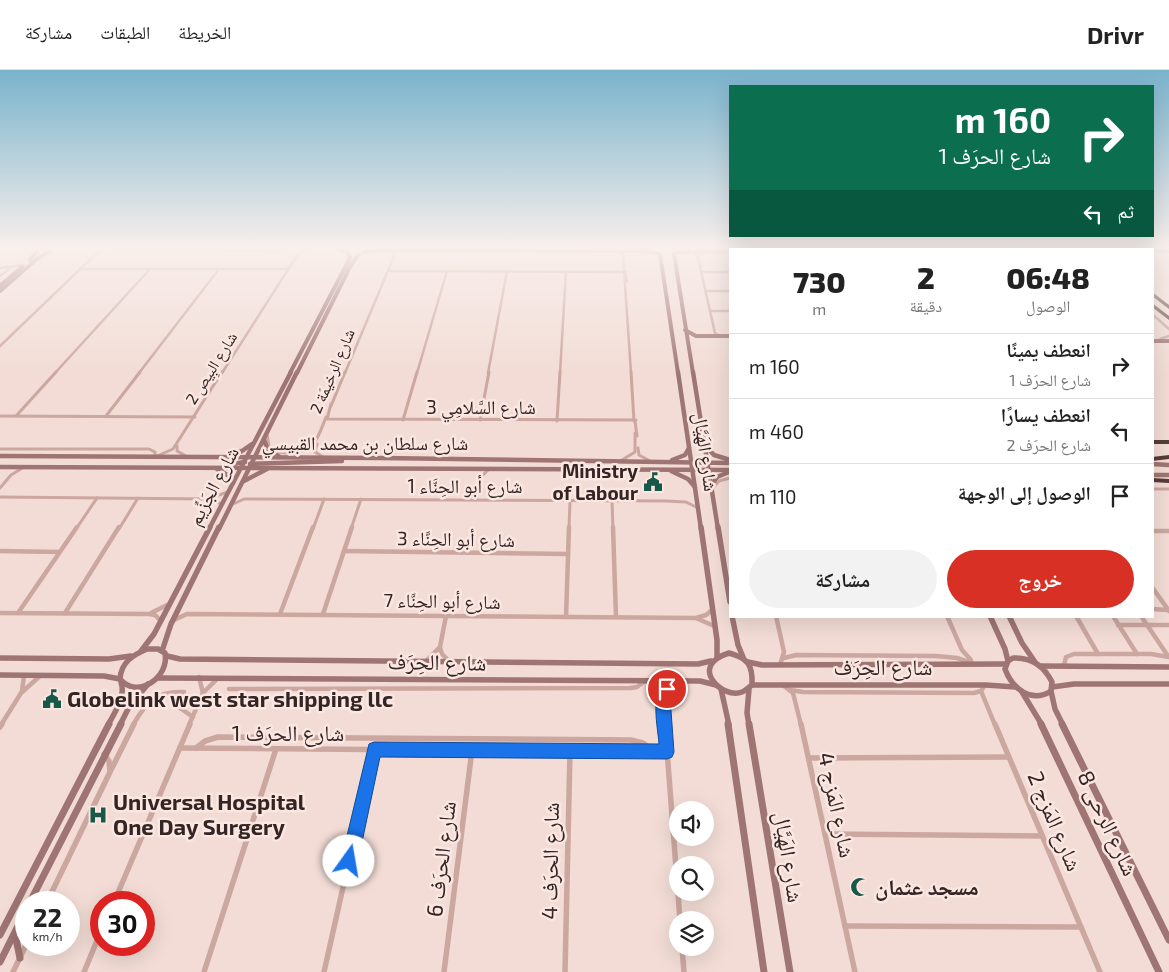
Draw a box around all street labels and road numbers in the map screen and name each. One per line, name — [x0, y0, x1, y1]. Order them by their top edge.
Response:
street label: شارع الرخيمَة 2 — [305, 326, 360, 417]
street label: شارع البِيص 2 — [181, 328, 243, 409]
street label: شارع السَّلامِي 3 — [426, 395, 536, 423]
street label: شارع الهَيَّال — [689, 411, 723, 493]
street label: شارع سلطان بن محمد القبيسي — [262, 431, 468, 459]
street label: شارع الجَزِّيم — [182, 442, 245, 530]
street label: شارع أبو الحِنَّاء 1 — [408, 474, 522, 498]
street label: شارع أبو الحِنَّاء 3 — [397, 526, 515, 552]
street label: شارع أبو الحِنَّاء 7 — [383, 588, 501, 614]
street label: شارع الحِرَف — [387, 647, 487, 677]
street label: شارع الحِرَف — [834, 653, 932, 681]
street label: شارع الحرَف 1 — [232, 719, 344, 747]
street label: شارع المَزج 4 — [812, 750, 862, 860]
street label: شارع الرحى 8 — [1071, 766, 1145, 880]
street label: شارع المَزج 2 — [1021, 767, 1089, 875]
street label: شارع الحرَف 6 — [420, 800, 462, 918]
street label: شارع الحرَف 4 — [535, 802, 565, 920]
street label: شارع الهَيَّال — [768, 810, 810, 904]

